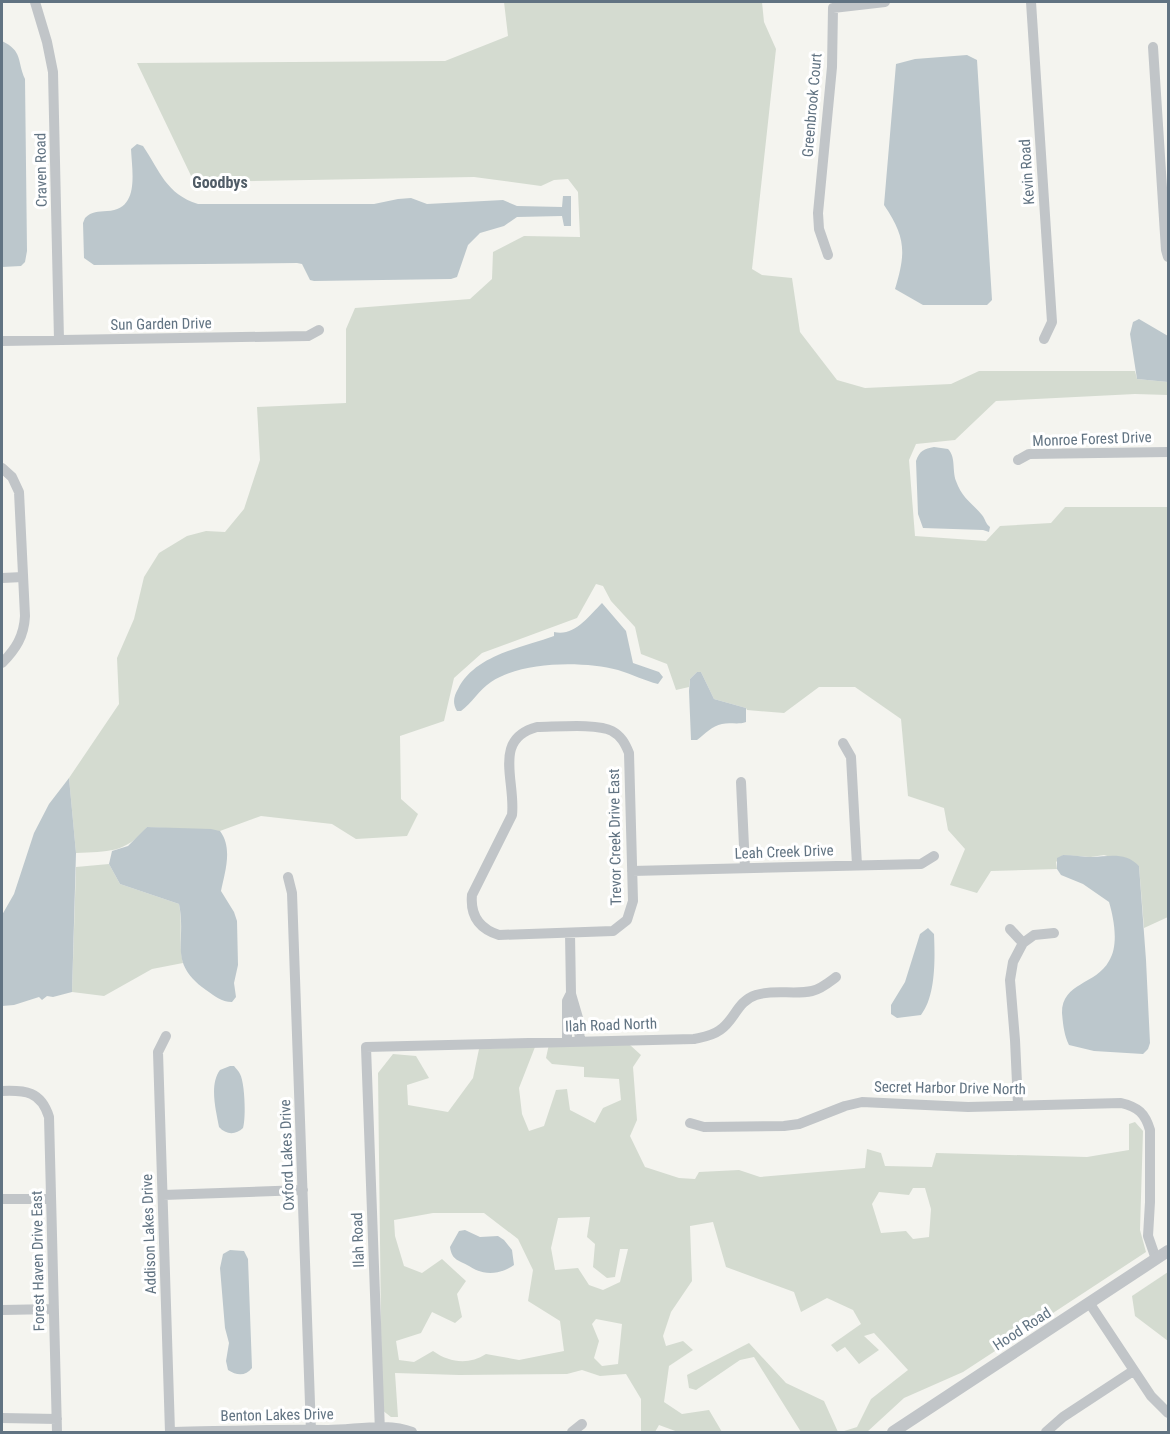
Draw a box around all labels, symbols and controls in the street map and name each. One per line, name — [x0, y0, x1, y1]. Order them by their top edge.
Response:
street label: Greenbrook Court — [798, 52, 826, 158]
street label: Craven Road — [31, 133, 51, 207]
street label: Kevin Road — [1016, 139, 1038, 205]
district label: Goodbys — [192, 173, 248, 192]
street label: Sun Garden Drive — [110, 314, 212, 334]
street label: Monroe Forest Drive — [1032, 428, 1152, 450]
street label: Trevor Creek Drive East — [605, 768, 625, 906]
street label: Leah Creek Drive — [734, 841, 834, 863]
street label: Ilah Road North — [565, 1014, 657, 1036]
street label: Secret Harbor Drive North — [874, 1078, 1026, 1098]
street label: Oxford Lakes Drive — [276, 1099, 298, 1211]
street label: Addison Lakes Drive — [138, 1174, 160, 1294]
street label: Forest Haven Drive East — [28, 1191, 48, 1331]
street label: Ilah Road — [348, 1212, 368, 1268]
street label: Hood Road — [990, 1304, 1054, 1354]
street label: Benton Lakes Drive — [220, 1405, 334, 1425]

